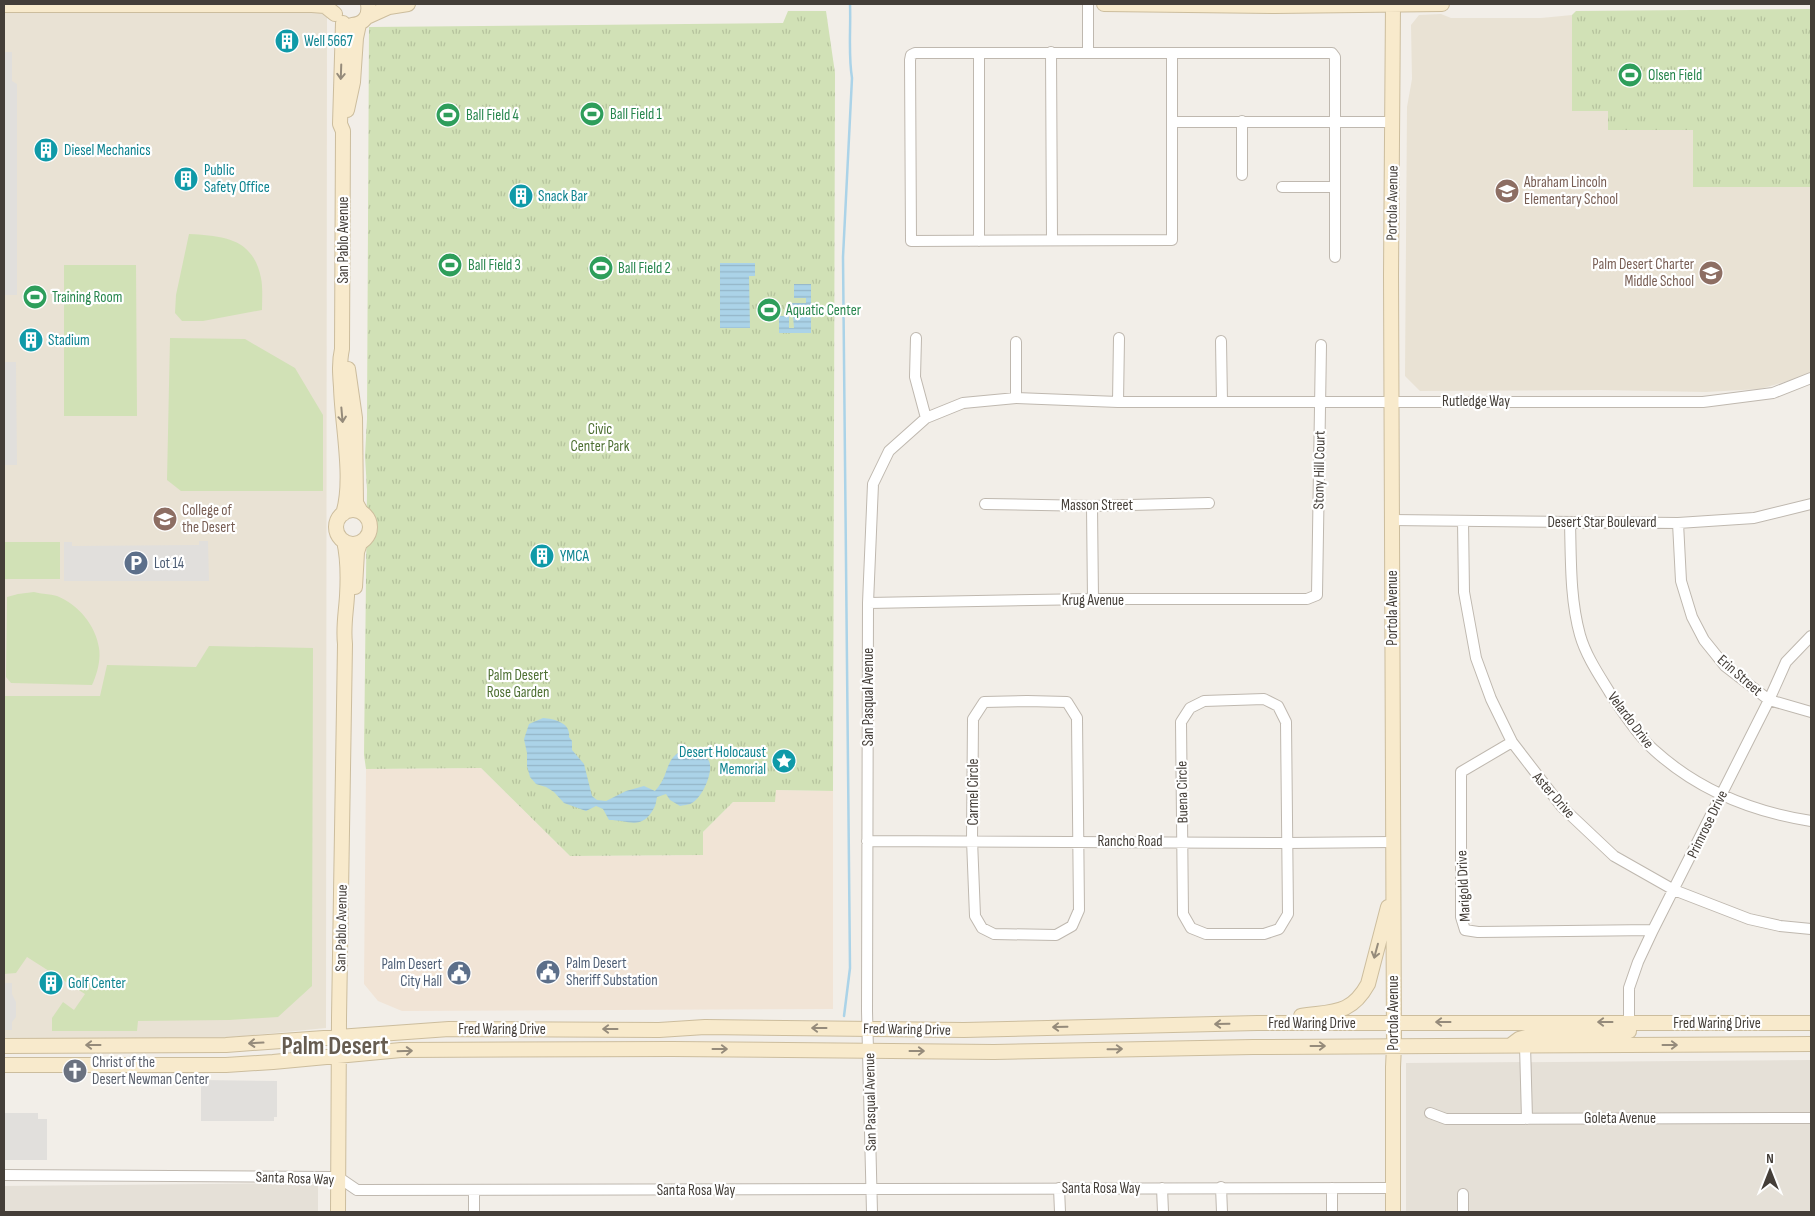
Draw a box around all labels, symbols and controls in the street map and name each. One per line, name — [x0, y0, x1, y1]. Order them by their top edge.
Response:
building icon: Well 5667 — [274, 28, 300, 54]
place label: Well 5667 — [304, 32, 353, 51]
sports icon: Olsen Field — [1617, 62, 1643, 88]
one-way arrow — [336, 63, 346, 79]
place label: Olsen Field — [1648, 66, 1702, 85]
sports icon: Ball Field 1 — [579, 101, 605, 127]
sports icon: Ball Field 4 — [435, 102, 461, 128]
place label: Ball Field 1 — [610, 105, 663, 124]
place label: Ball Field 4 — [466, 106, 519, 125]
building icon: Diesel Mechanics — [33, 137, 59, 163]
place label: Diesel Mechanics — [64, 141, 151, 160]
place label: Public Safety Office — [204, 161, 270, 197]
street label: Portola Avenue — [1382, 165, 1403, 241]
building icon: Public Safety Office — [173, 166, 199, 192]
place label: Abraham Lincoln Elementary School — [1523, 173, 1618, 209]
school or university icon: Abraham Lincoln Elementary School — [1494, 178, 1520, 204]
building icon: Snack Bar — [508, 183, 534, 209]
place label: Snack Bar — [538, 187, 588, 206]
street label: San Pablo Avenue — [334, 196, 353, 284]
sports icon: Ball Field 3 — [437, 252, 463, 278]
sports icon: Ball Field 2 — [588, 255, 614, 281]
place label: Palm Desert Charter Middle School — [1592, 255, 1695, 291]
place label: Ball Field 3 — [468, 256, 521, 275]
place label: Ball Field 2 — [618, 259, 671, 278]
school or university icon: Palm Desert Charter Middle School — [1698, 260, 1724, 286]
sports icon: Training Room — [22, 284, 48, 310]
place label: Training Room — [52, 288, 122, 307]
sports icon: Aquatic Center — [756, 297, 782, 323]
place label: Aquatic Center — [785, 301, 862, 320]
building icon: Stadium — [18, 327, 44, 353]
place label: Stadium — [48, 331, 90, 350]
street label: Rutledge Way — [1442, 392, 1510, 411]
one-way arrow — [337, 406, 347, 422]
park label: Civic Center Park — [571, 420, 630, 456]
street label: Stony Hill Court — [1309, 430, 1330, 510]
street label: Masson Street — [1061, 496, 1133, 515]
place label: College of the Desert — [182, 501, 236, 537]
school or university icon: College of the Desert — [152, 506, 178, 532]
street label: Desert Star Boulevard — [1547, 513, 1657, 532]
building icon: YMCA — [529, 543, 555, 569]
place label: YMCA — [560, 547, 589, 566]
parking icon: Lot 14 — [123, 550, 149, 576]
place label: Lot 14 — [154, 554, 184, 573]
street label: Portola Avenue — [1383, 570, 1402, 646]
street label: Krug Avenue — [1062, 591, 1124, 610]
street label: San Pasqual Avenue — [859, 648, 878, 746]
street label: Erin Street — [1713, 651, 1766, 700]
park label: Palm Desert Rose Garden — [487, 666, 549, 702]
street label: Velardo Drive — [1603, 688, 1658, 752]
place label: Desert Holocaust Memorial — [679, 743, 766, 779]
place icon: Desert Holocaust Memorial — [771, 748, 797, 774]
street label: Carmel Circle — [964, 759, 983, 825]
street label: Buena Circle — [1172, 761, 1193, 823]
street label: Aster Drive — [1528, 768, 1579, 822]
street label: Primrose Drive — [1683, 787, 1732, 861]
street label: Rancho Road — [1098, 832, 1162, 851]
street label: Marigold Drive — [1452, 850, 1475, 922]
street label: San Pablo Avenue — [331, 884, 352, 972]
one-way arrow — [1371, 943, 1381, 959]
place label: Palm Desert Sheriff Substation — [566, 954, 658, 990]
place label: Palm Desert City Hall — [381, 955, 442, 991]
public building icon: Palm Desert Sheriff Substation — [535, 959, 561, 985]
public building icon: Palm Desert City Hall — [446, 960, 472, 986]
building icon: Golf Center — [38, 970, 64, 996]
place label: Golf Center — [68, 974, 126, 993]
street label: Portola Avenue — [1384, 975, 1403, 1051]
street label: Fred Waring Drive — [1268, 1014, 1356, 1033]
street label: Fred Waring Drive — [1673, 1014, 1761, 1033]
one-way arrow — [1435, 1017, 1451, 1027]
one-way arrow — [1597, 1017, 1614, 1027]
street label: Fred Waring Drive — [863, 1019, 951, 1040]
one-way arrow — [1215, 1019, 1231, 1028]
street label: Fred Waring Drive — [458, 1020, 546, 1039]
one-way arrow — [812, 1023, 828, 1033]
one-way arrow — [1052, 1023, 1068, 1032]
one-way arrow — [603, 1024, 619, 1034]
district label: Palm Desert — [281, 1031, 389, 1062]
one-way arrow — [248, 1039, 264, 1048]
one-way arrow — [85, 1040, 102, 1050]
one-way arrow — [1662, 1040, 1678, 1050]
one-way arrow — [1309, 1041, 1325, 1051]
one-way arrow — [712, 1044, 728, 1054]
one-way arrow — [1107, 1045, 1123, 1054]
one-way arrow — [397, 1046, 413, 1055]
one-way arrow — [909, 1046, 925, 1056]
place label: Christ of the Desert Newman Center — [92, 1053, 210, 1089]
street label: San Pasqual Avenue — [860, 1053, 881, 1151]
church icon: Christ of the Desert Newman Center — [62, 1058, 88, 1084]
street label: Goleta Avenue — [1584, 1109, 1656, 1128]
north arrow — [1745, 1146, 1795, 1196]
text: N — [1766, 1150, 1774, 1167]
street label: Santa Rosa Way — [255, 1168, 335, 1189]
street label: Santa Rosa Way — [1062, 1179, 1141, 1198]
street label: Santa Rosa Way — [657, 1181, 736, 1200]

